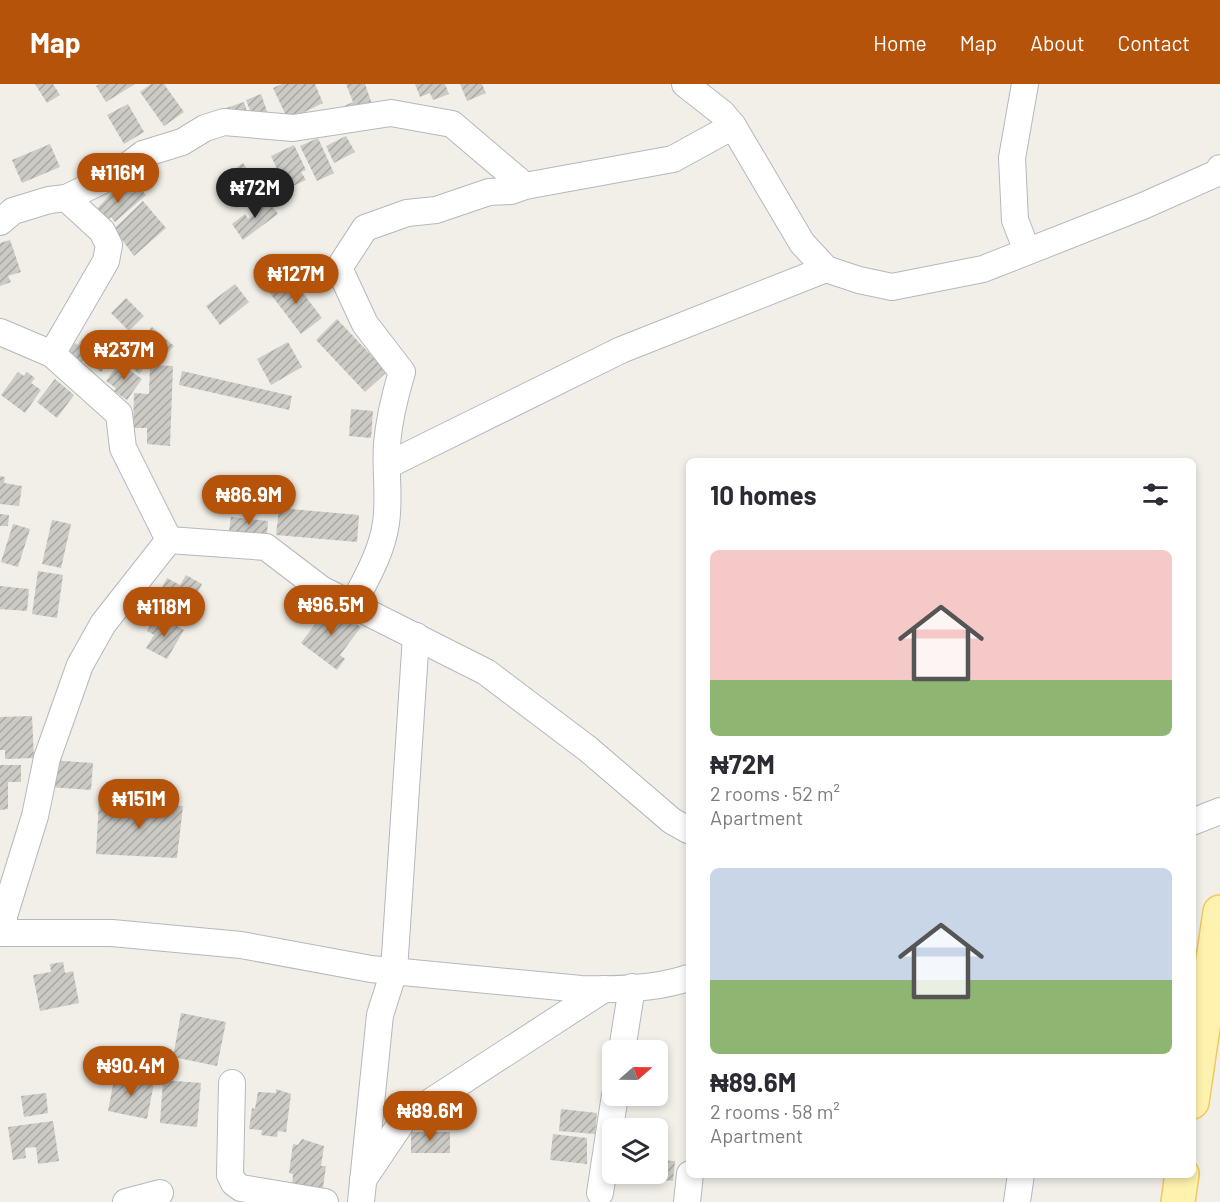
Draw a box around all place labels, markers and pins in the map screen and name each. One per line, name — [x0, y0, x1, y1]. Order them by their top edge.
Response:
pin: ₦116M — [76, 153, 160, 204]
pin: ₦72M — [219, 168, 291, 219]
pin: ₦127M — [254, 254, 338, 305]
pin: ₦237M — [82, 330, 166, 381]
pin: ₦86.9M — [200, 475, 298, 526]
pin: ₦96.5M — [282, 585, 380, 636]
pin: ₦118M — [122, 587, 206, 638]
pin: ₦151M — [97, 779, 181, 830]
pin: ₦90.4M — [82, 1046, 180, 1097]
pin: ₦89.6M — [381, 1091, 479, 1142]

